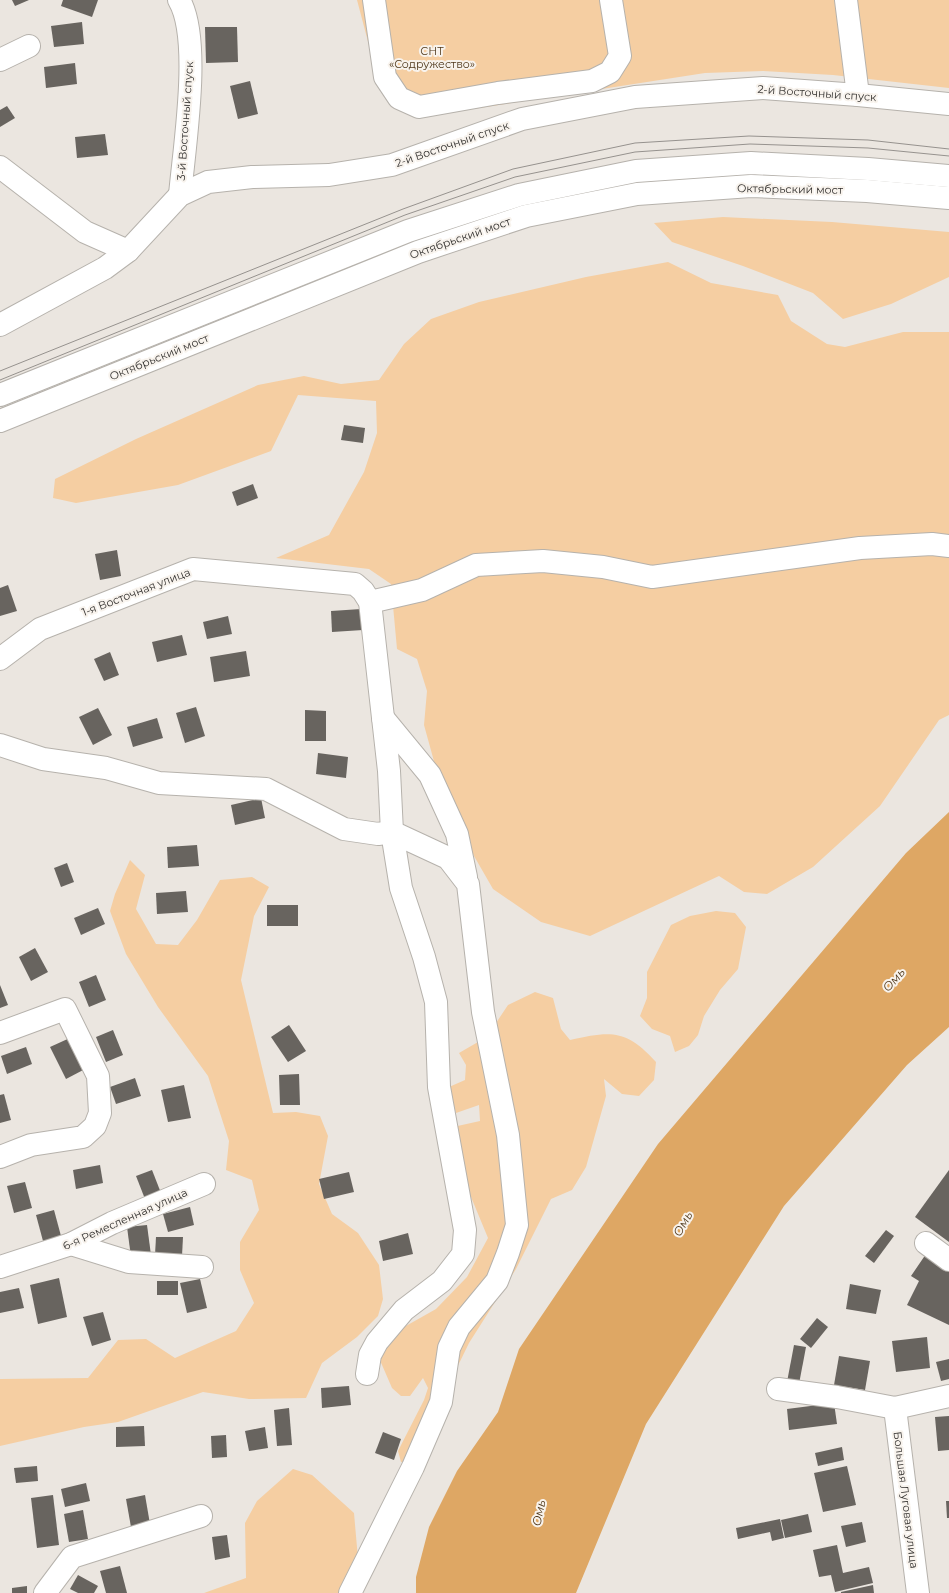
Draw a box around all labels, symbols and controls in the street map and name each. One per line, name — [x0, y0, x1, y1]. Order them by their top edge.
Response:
park label: СНТ «Содружество» — [389, 44, 475, 71]
street label: 3-й Восточный спуск — [174, 60, 196, 181]
street label: 2-й Восточный спуск — [757, 82, 878, 104]
street label: 2-й Восточный спуск — [393, 118, 511, 170]
street label: Октябрьский мост — [737, 181, 844, 197]
street label: Октябрьский мост — [408, 214, 513, 262]
street label: Октябрьский мост — [107, 330, 211, 383]
street label: 1-я Восточная улица — [80, 565, 192, 619]
water label: Омь — [879, 965, 908, 995]
street label: 6-я Ремесленная улица — [60, 1185, 190, 1253]
water label: Омь — [670, 1208, 696, 1239]
street label: Большая Луговая улица — [891, 1431, 921, 1569]
water label: Омь — [528, 1498, 549, 1527]

